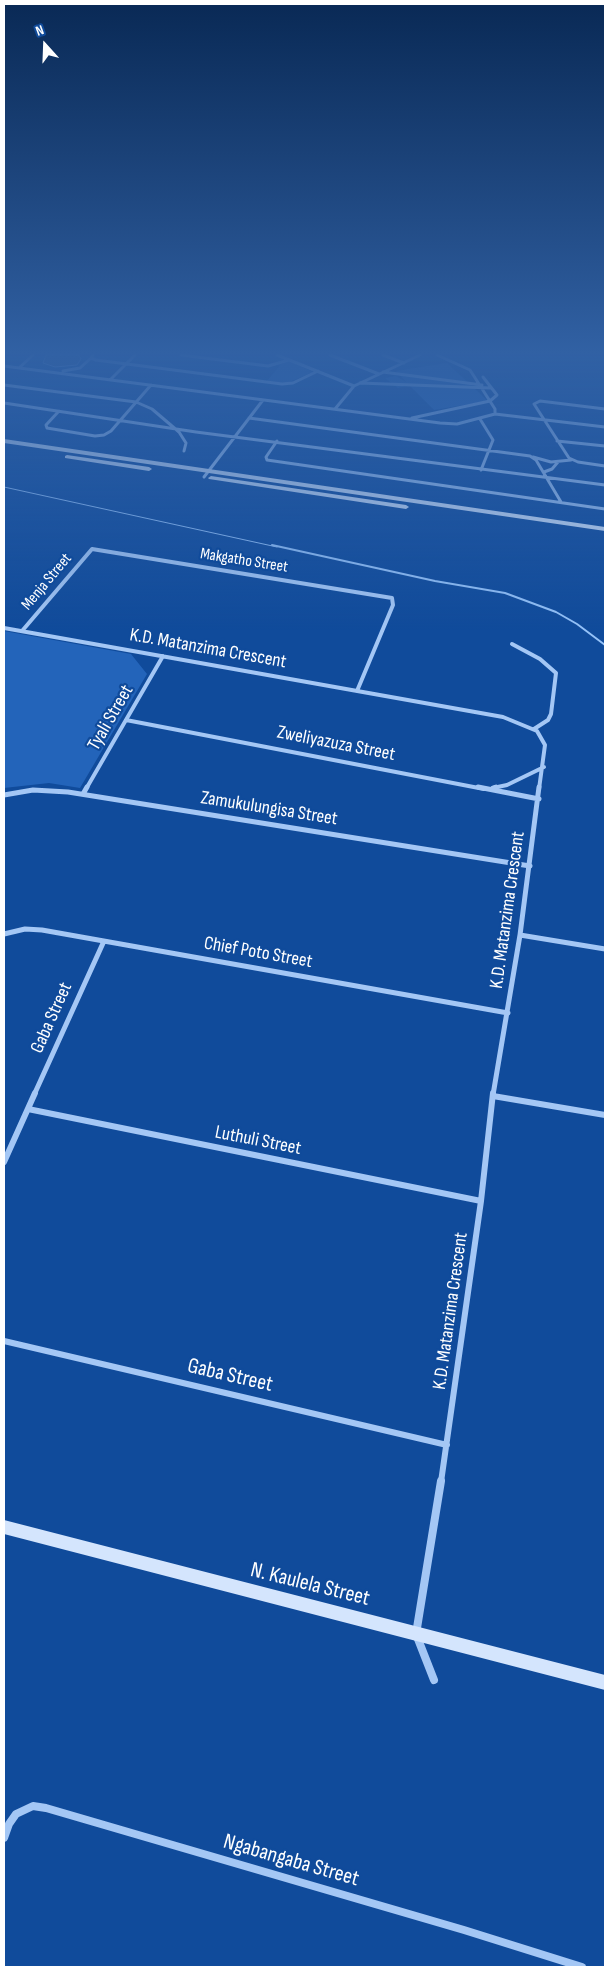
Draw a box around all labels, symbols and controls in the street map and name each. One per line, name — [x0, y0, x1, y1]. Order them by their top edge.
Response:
north arrow — [20, 20, 70, 70]
text: N — [33, 21, 46, 40]
street label: Makgatho Street — [199, 545, 289, 577]
street label: Menja Street — [18, 550, 76, 614]
street label: K.D. Matanzima Crescent — [128, 624, 288, 674]
street label: Tyali Street — [83, 681, 139, 755]
street label: Zweliyazuza Street — [275, 721, 397, 767]
street label: Zamukulungisa Street — [199, 787, 339, 831]
street label: K.D. Matanzima Crescent — [486, 830, 530, 990]
street label: Chief Poto Street — [202, 932, 314, 974]
street label: Gaba Street — [26, 979, 78, 1057]
street label: Luthuli Street — [213, 1121, 303, 1161]
street label: K.D. Matanzima Crescent — [429, 1231, 473, 1391]
street label: Gaba Street — [185, 1353, 275, 1399]
street label: N. Kaulela Street — [248, 1557, 372, 1613]
street label: Ngabangaba Street — [220, 1829, 362, 1893]

